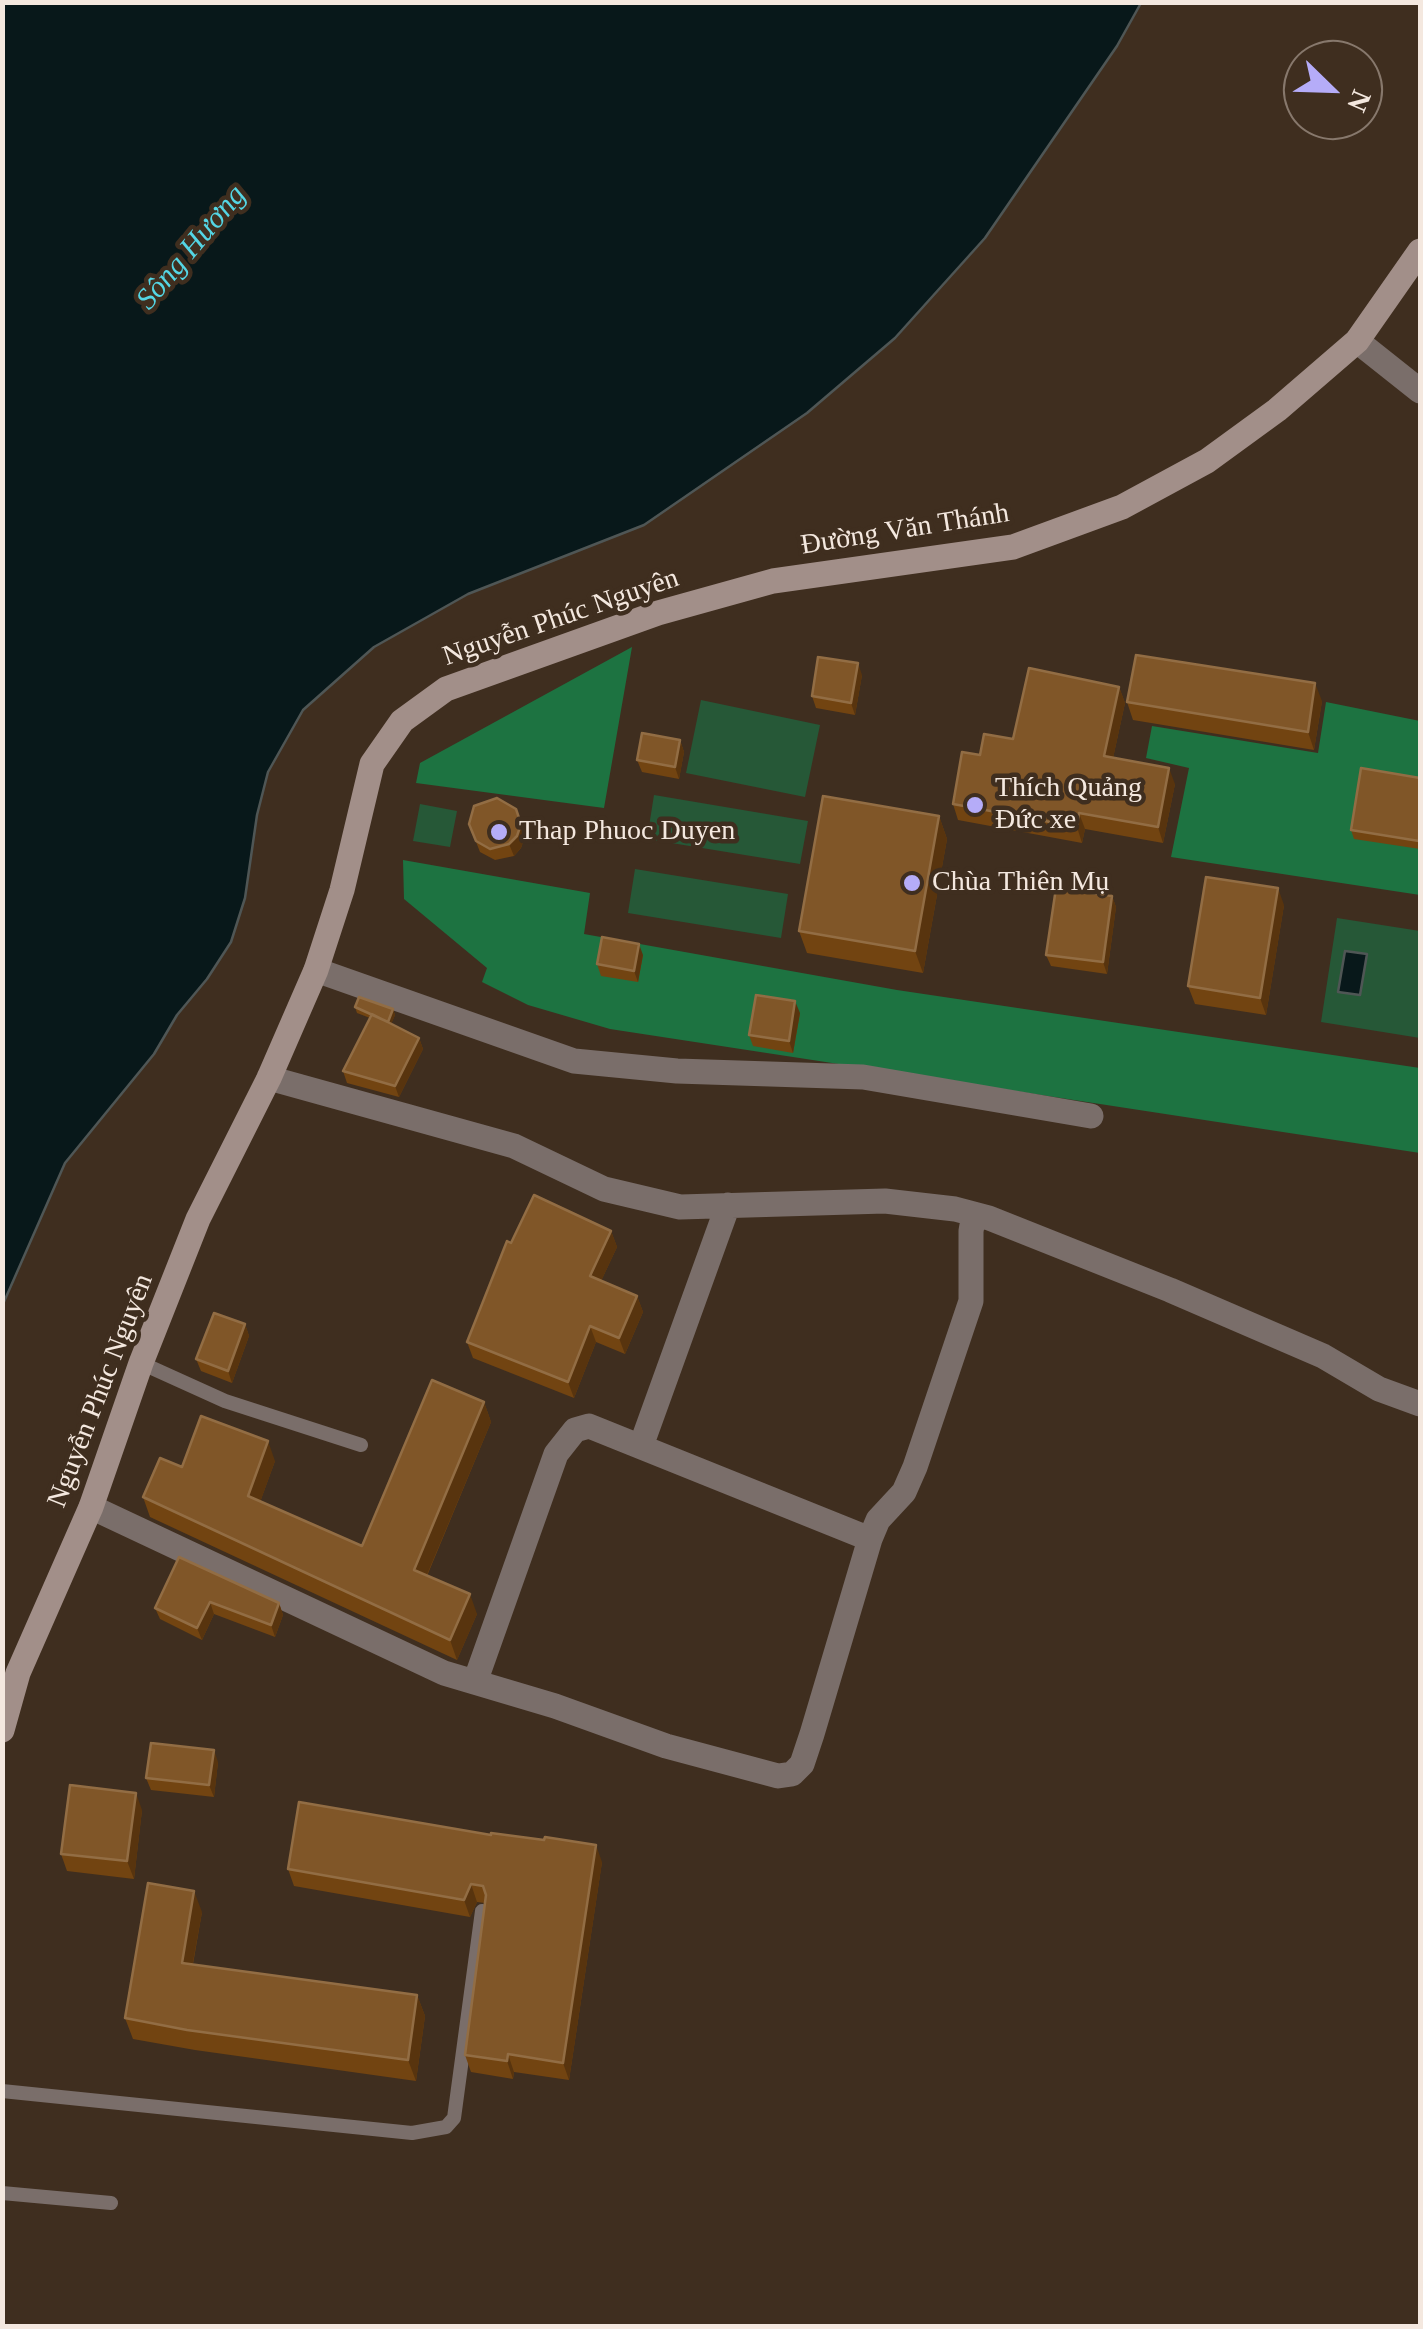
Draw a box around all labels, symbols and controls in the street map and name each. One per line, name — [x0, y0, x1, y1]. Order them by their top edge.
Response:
north arrow — [1283, 40, 1383, 140]
text: N — [1341, 86, 1377, 116]
water label: Sông Hương — [130, 178, 254, 318]
street label: Đường Văn Thánh — [798, 497, 1012, 563]
street label: Nguyễn Phúc Nguyên — [439, 562, 683, 674]
place label: Thích Quảng Đức xe — [995, 772, 1142, 838]
marker: Thích Quảng Đức xe — [964, 794, 986, 816]
place label: Thap Phuoc Duyen — [519, 815, 735, 849]
marker: Thap Phuoc Duyen — [488, 821, 510, 843]
place label: Chùa Thiên Mụ — [932, 866, 1109, 900]
marker: Chùa Thiên Mụ — [901, 872, 923, 894]
street label: Nguyễn Phúc Nguyên — [41, 1270, 161, 1512]

